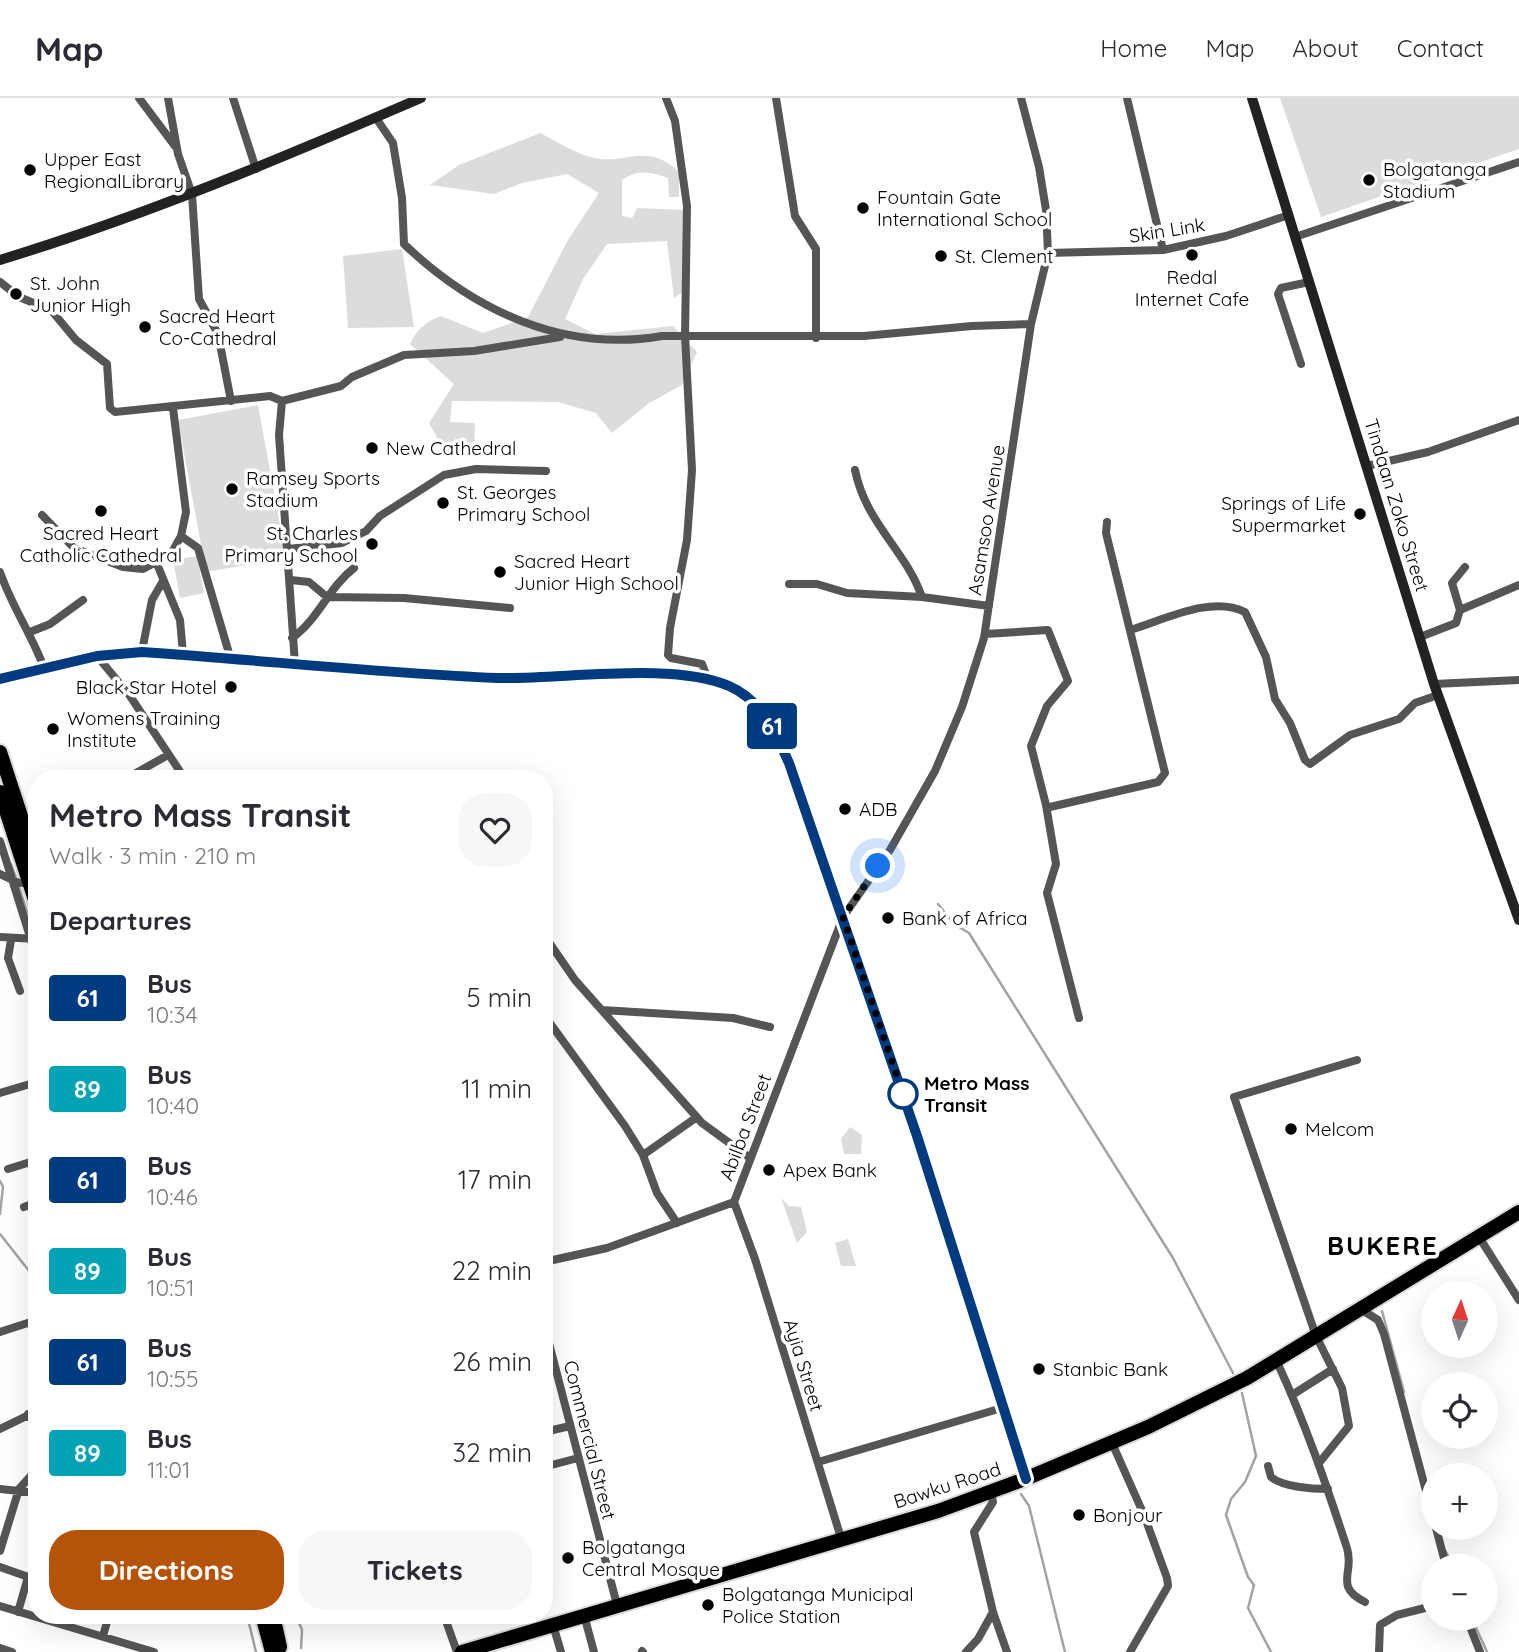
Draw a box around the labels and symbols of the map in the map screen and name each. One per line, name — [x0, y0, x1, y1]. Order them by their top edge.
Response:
place label: Upper East RegionalLibrary — [44, 147, 184, 193]
place label: Bolgatanga Stadium — [1383, 157, 1487, 203]
marker: Upper East RegionalLibrary — [22, 162, 38, 178]
marker: Bolgatanga Stadium — [1361, 172, 1377, 188]
place label: Fountain Gate International School — [877, 185, 1052, 231]
marker: Fountain Gate International School — [855, 200, 871, 216]
street label: Skin Link — [1127, 212, 1207, 248]
place label: St. Clement — [955, 244, 1054, 268]
marker: Redal Internet Cafe — [1184, 247, 1200, 263]
marker: St. Clement — [933, 248, 949, 264]
place label: Redal Internet Cafe — [1135, 265, 1249, 311]
place label: St. John Junior High — [30, 271, 131, 317]
marker: St. John Junior High — [8, 286, 24, 302]
place label: Sacred Heart Co-Cathedral — [159, 304, 277, 350]
marker: Sacred Heart Co-Cathedral — [137, 319, 153, 335]
street label: Tindaan Zoko Street — [1359, 416, 1435, 594]
place label: New Cathedral — [386, 436, 516, 460]
marker: New Cathedral — [364, 440, 380, 456]
street label: Asamsoo Avenue — [962, 443, 1010, 597]
place label: Ramsey Sports Stadium — [246, 466, 380, 512]
place label: St. Georges Primary School — [457, 480, 590, 526]
marker: Ramsey Sports Stadium — [224, 481, 240, 497]
place label: Springs of Life Supermarket — [1221, 491, 1346, 537]
marker: St. Georges Primary School — [435, 495, 451, 511]
marker: Sacred Heart Catholic Cathedral — [93, 503, 109, 519]
marker: Springs of Life Supermarket — [1352, 506, 1368, 522]
place label: Sacred Heart Catholic Cathedral — [20, 521, 182, 567]
place label: St. Charles Primary School — [225, 521, 358, 567]
marker: St. Charles Primary School — [364, 536, 380, 552]
place label: Sacred Heart Junior High School — [514, 549, 679, 595]
marker: Sacred Heart Junior High School — [492, 564, 508, 580]
place label: Black Star Hotel — [76, 675, 217, 699]
marker: Black Star Hotel — [223, 679, 239, 695]
line badge: 61 — [740, 703, 804, 749]
place label: Womens Training Institute — [67, 706, 221, 752]
marker: Womens Training Institute — [45, 721, 61, 737]
place label: ADB — [859, 797, 897, 821]
marker: ADB — [837, 801, 853, 817]
your location — [860, 848, 895, 883]
place label: Bank of Africa — [902, 906, 1028, 930]
marker: Bank of Africa — [880, 910, 896, 926]
street label: Abilba Street — [714, 1070, 776, 1184]
place label: Metro Mass Transit — [924, 1071, 1029, 1117]
marker: Metro Mass Transit — [888, 1079, 918, 1109]
place label: Melcom — [1305, 1117, 1374, 1141]
marker: Melcom — [1283, 1121, 1299, 1137]
place label: Apex Bank — [783, 1158, 877, 1182]
marker: Apex Bank — [761, 1162, 777, 1178]
district label: BUKERE — [1327, 1229, 1439, 1262]
north arrow — [1421, 1281, 1498, 1358]
street label: Ayia Street — [779, 1316, 829, 1414]
place label: Stanbic Bank — [1053, 1357, 1168, 1381]
street label: Commercial Street — [559, 1358, 621, 1522]
marker: Stanbic Bank — [1031, 1361, 1047, 1377]
street label: Bawku Road — [890, 1456, 1004, 1514]
place label: Bonjour — [1093, 1503, 1163, 1527]
marker: Bonjour — [1071, 1507, 1087, 1523]
place label: Bolgatanga Central Mosque — [582, 1535, 720, 1581]
marker: Bolgatanga Central Mosque — [560, 1550, 576, 1566]
place label: Bolgatanga Municipal Police Station — [722, 1582, 914, 1628]
marker: Bolgatanga Municipal Police Station — [700, 1597, 716, 1613]

